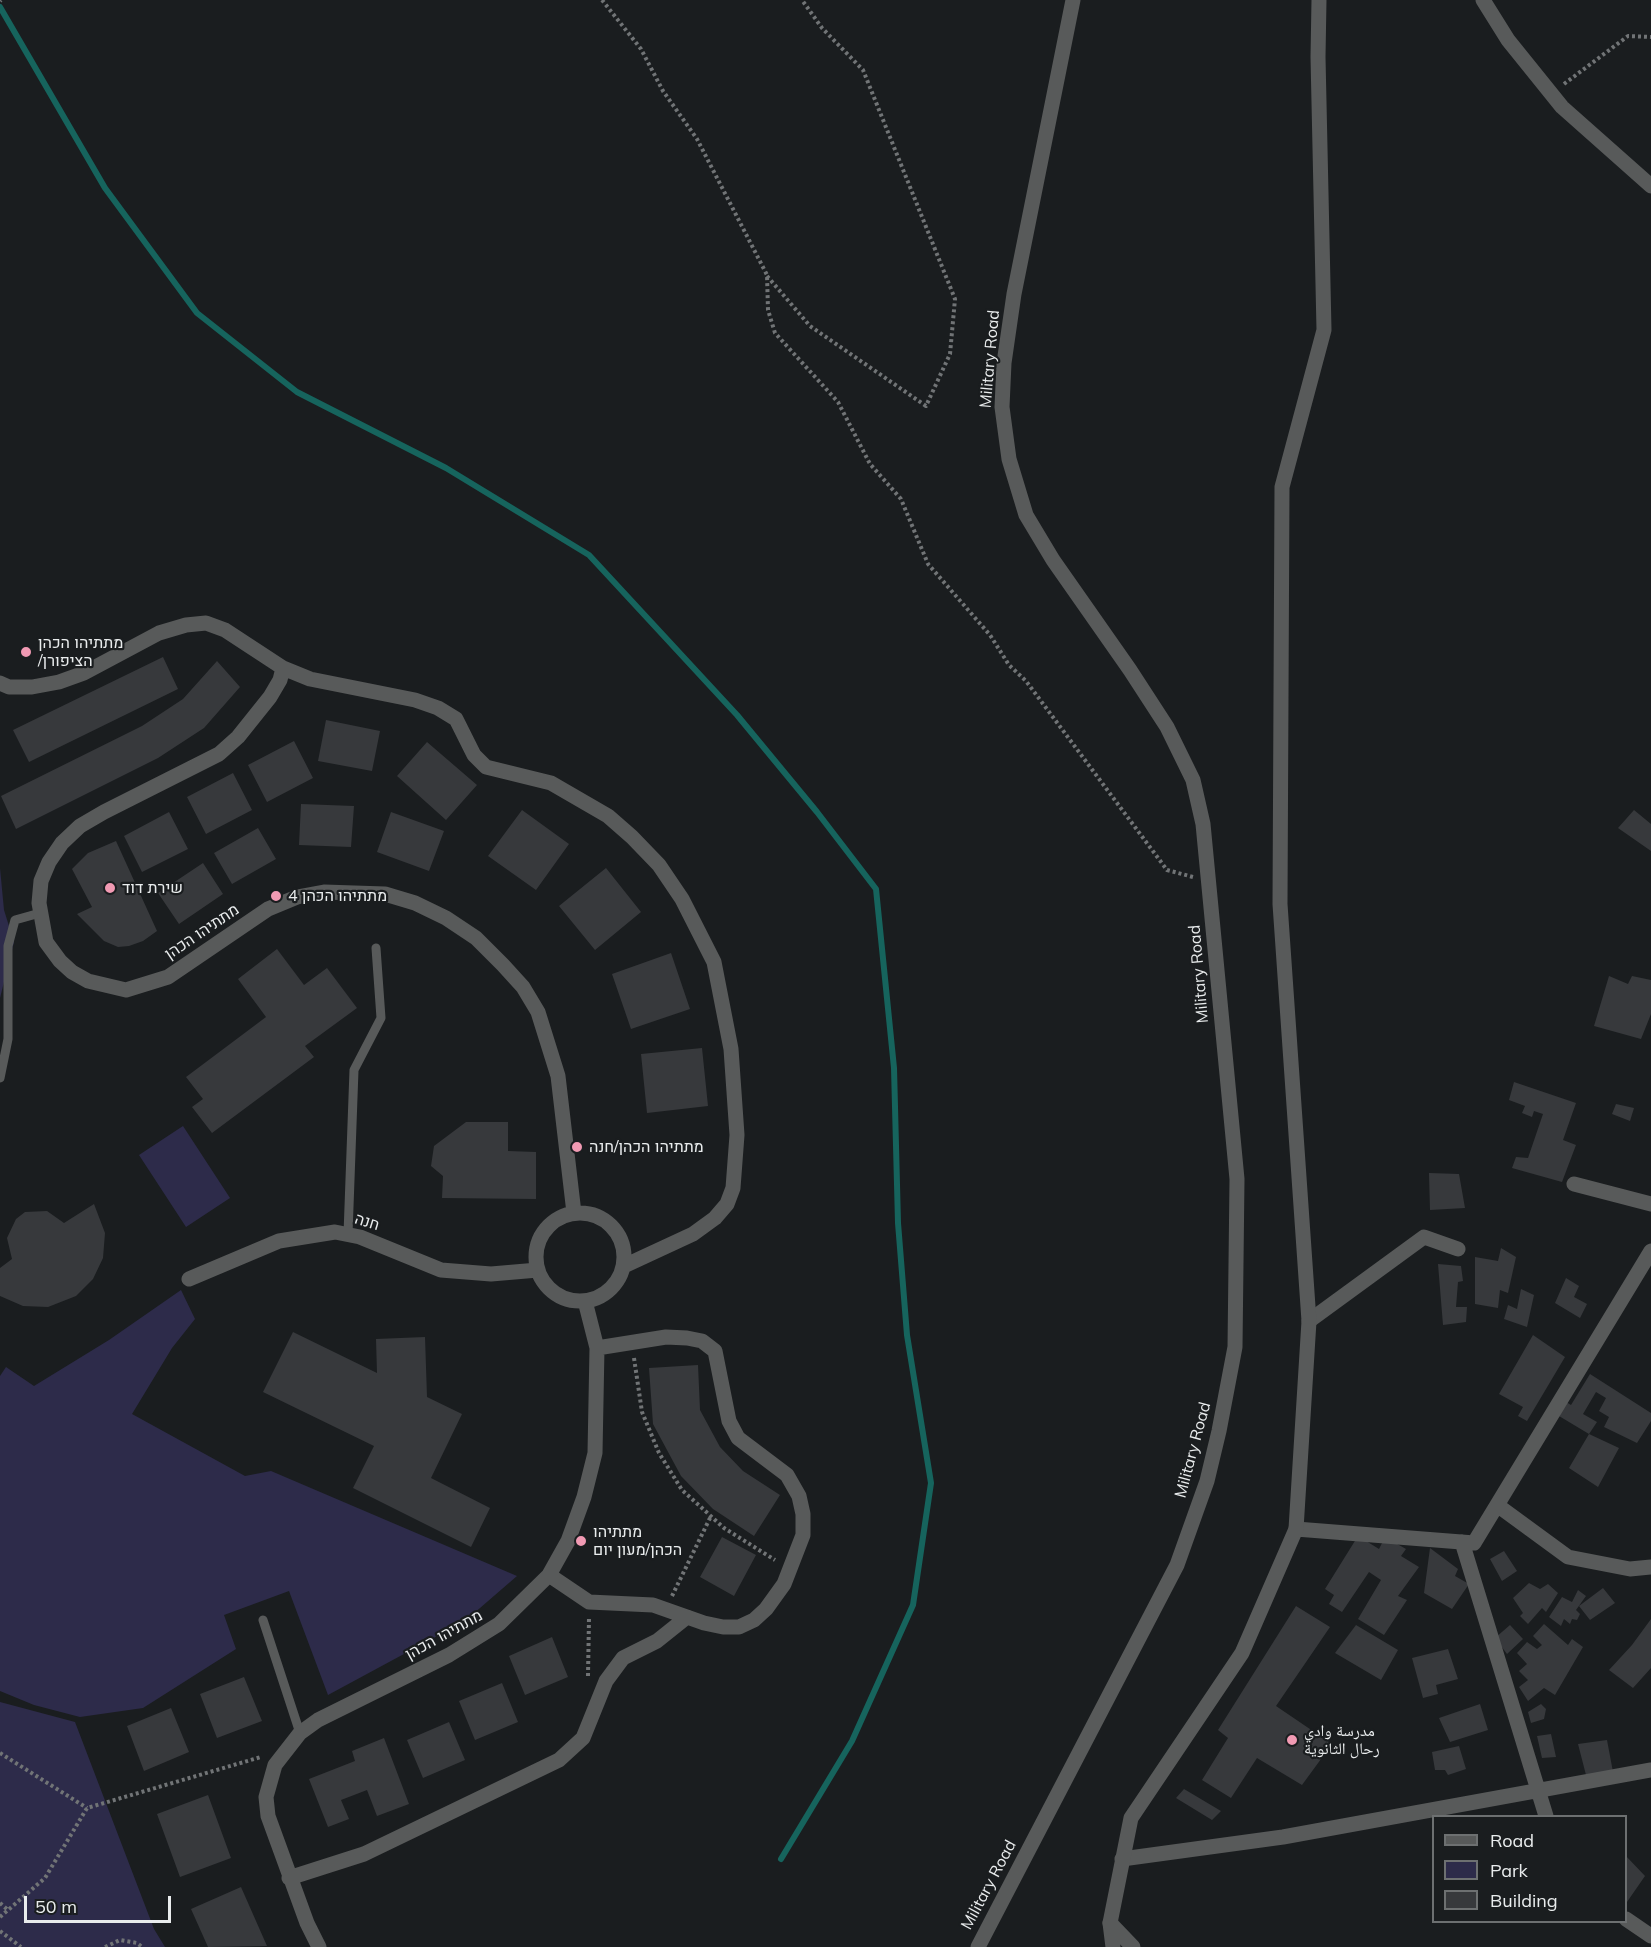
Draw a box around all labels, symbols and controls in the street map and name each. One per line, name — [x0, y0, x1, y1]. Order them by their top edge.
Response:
street label: Military Road — [976, 309, 1004, 409]
place label: מתתיהו הכהן /הציפורן — [38, 633, 123, 671]
marker: מתתיהו הכהן /הציפורן — [19, 645, 33, 659]
place label: שירת דוד — [122, 878, 183, 898]
marker: שירת דוד — [103, 881, 117, 895]
place label: מתתיהו הכהן 4 — [288, 886, 387, 906]
marker: מתתיהו הכהן 4 — [269, 889, 283, 903]
street label: מתתיהו הכהן — [161, 900, 243, 964]
street label: Military Road — [1185, 924, 1213, 1024]
place label: מתתיהו הכהן/חנה — [589, 1137, 704, 1157]
marker: מתתיהו הכהן/חנה — [570, 1140, 584, 1154]
street label: חנה — [352, 1209, 382, 1235]
street label: Military Road — [1171, 1400, 1215, 1500]
place label: מתתיהו הכהן/מעון יום — [593, 1522, 682, 1560]
marker: מתתיהו הכהן/מעון יום — [574, 1534, 588, 1548]
street label: מתתיהו הכהן — [402, 1606, 486, 1664]
place label: مدرسة وادي رحال الثانوية — [1304, 1721, 1380, 1759]
marker: مدرسة وادي رحال الثانوية — [1285, 1733, 1299, 1747]
legend — [1432, 1815, 1627, 1923]
text: Road — [1490, 1829, 1534, 1852]
street label: Military Road — [957, 1837, 1021, 1933]
text: Park — [1490, 1859, 1528, 1882]
scale bar — [27, 1884, 174, 1922]
text: Building — [1490, 1889, 1558, 1912]
text: 50 m — [35, 1895, 77, 1918]

